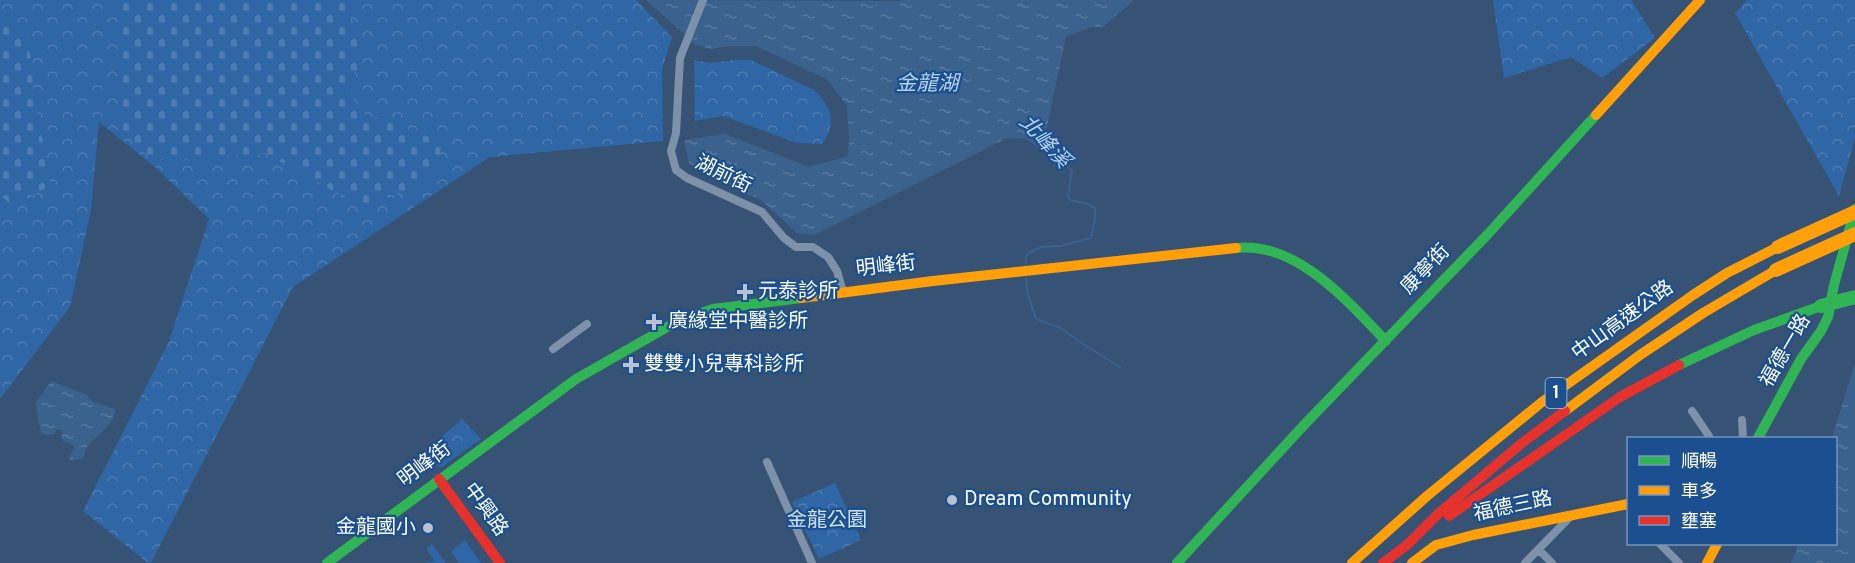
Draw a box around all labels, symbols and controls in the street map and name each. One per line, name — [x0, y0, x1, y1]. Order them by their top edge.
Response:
water label: 金龍湖 — [896, 71, 961, 98]
water label: 北峰溪 — [1013, 110, 1077, 176]
street label: 湖前街 — [690, 150, 756, 200]
street label: 康寧街 — [1396, 239, 1456, 301]
street label: 明峰街 — [855, 250, 917, 284]
street label: 中山高速公路 — [1567, 275, 1679, 367]
place label: 元泰診所 — [758, 279, 838, 305]
marker: 元泰診所 — [736, 283, 754, 301]
place label: 廣緣堂中醫診所 — [668, 309, 808, 335]
street label: 福德一路 — [1755, 310, 1817, 392]
marker: 廣緣堂中醫診所 — [645, 313, 663, 331]
place label: 雙雙小兒專科診所 — [644, 352, 804, 378]
marker: 雙雙小兒專科診所 — [622, 356, 640, 374]
road number: 1 — [1546, 378, 1566, 408]
street label: 明峰街 — [393, 437, 457, 493]
legend — [1627, 437, 1837, 545]
text: 順暢 — [1681, 451, 1717, 474]
street label: 中興路 — [457, 478, 513, 542]
text: 車多 — [1681, 481, 1717, 504]
street label: 福德三路 — [1471, 486, 1555, 528]
place label: Dream Community — [964, 487, 1132, 513]
marker: Dream Community — [945, 493, 959, 507]
park label: 金龍公園 — [787, 508, 867, 534]
text: 壅塞 — [1681, 511, 1717, 534]
place label: 金龍國小 — [336, 515, 416, 541]
marker: 金龍國小 — [421, 521, 435, 535]

